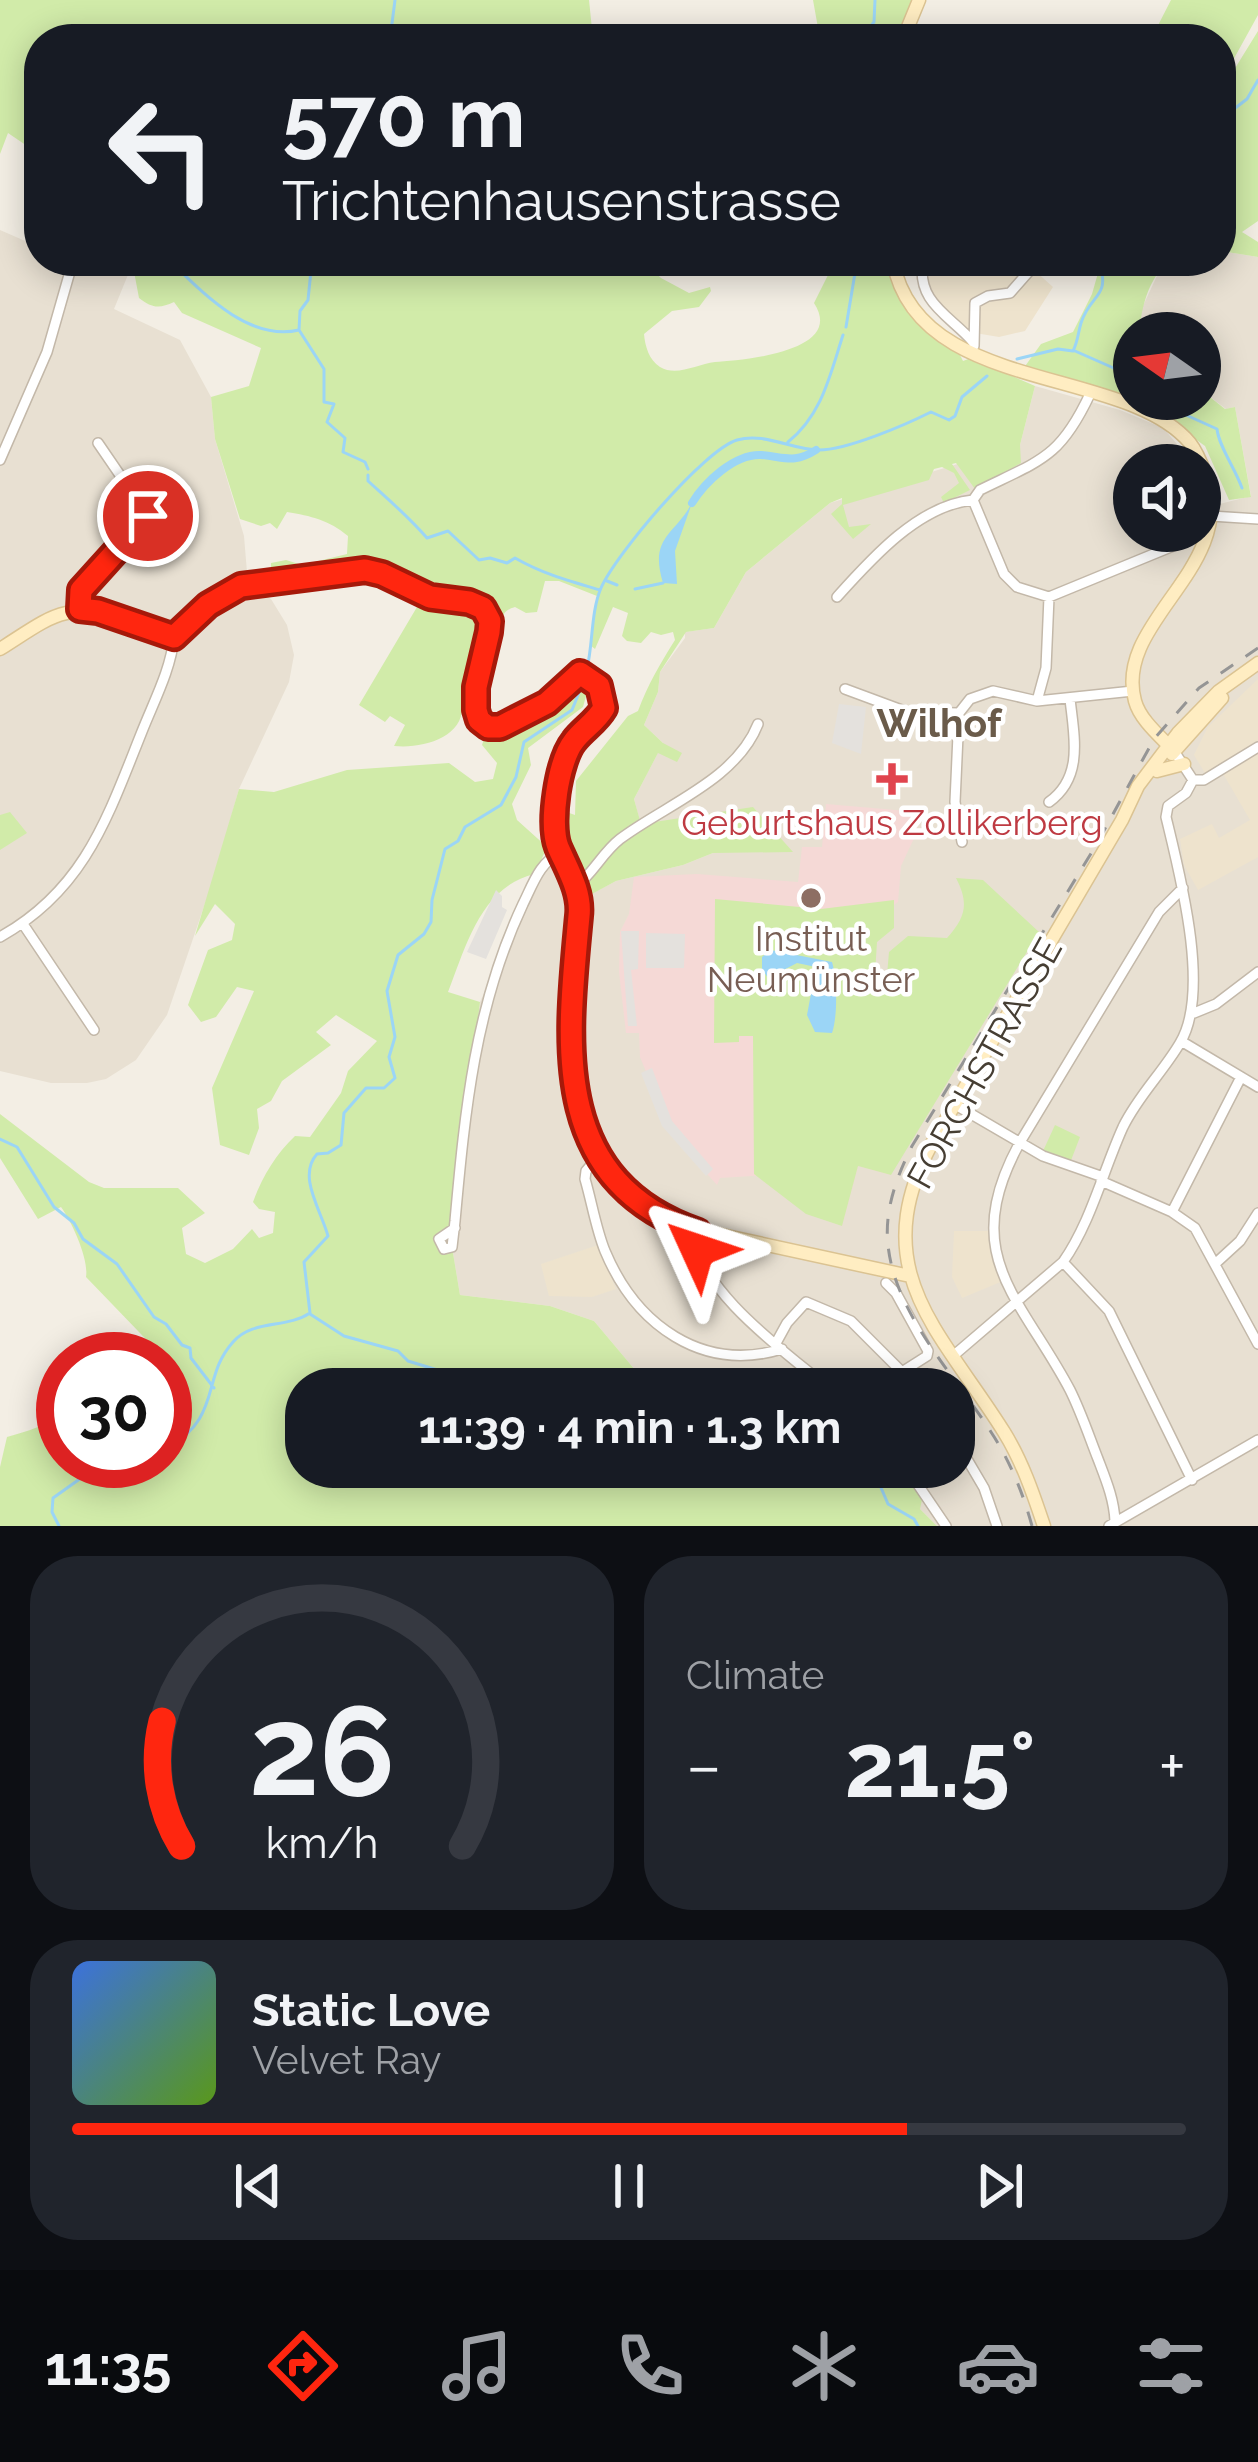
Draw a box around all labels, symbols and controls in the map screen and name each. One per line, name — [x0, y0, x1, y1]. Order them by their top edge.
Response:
text: 570 m — [282, 68, 526, 167]
icon: left — [84, 72, 240, 228]
text: Trichtenhausenstrasse — [282, 169, 841, 233]
north arrow — [1113, 312, 1221, 420]
map controls — [1113, 312, 1221, 552]
button: sound — [1113, 444, 1221, 552]
pin — [97, 465, 199, 567]
icon: arrive — [115, 483, 181, 549]
district label: Wilhof — [877, 700, 1003, 746]
marker: Geburtshaus Zollikerberg — [876, 763, 908, 795]
place label: Geburtshaus Zollikerberg — [681, 801, 1103, 843]
marker: Institut Neumünster — [798, 885, 824, 911]
place label: Institut Neumünster — [707, 917, 916, 1000]
street label: FORCHSTRASSE — [898, 931, 1070, 1195]
position arrow — [634, 1187, 760, 1313]
speed limit sign: 30 — [36, 1332, 192, 1488]
text: 11:39 · 4 min · 1.3 km — [419, 1401, 841, 1454]
text: Climate — [686, 1652, 824, 1698]
text: 26 — [249, 1678, 395, 1824]
text: 21.5° — [845, 1712, 1036, 1818]
text: − — [686, 1727, 722, 1804]
text: + — [1159, 1727, 1186, 1804]
text: km/h — [265, 1818, 379, 1868]
text: Static Love — [252, 1984, 490, 2037]
text: Velvet Ray — [252, 2037, 441, 2083]
icon: previous — [225, 2153, 291, 2219]
icon: pause — [596, 2153, 662, 2219]
icon: next — [967, 2153, 1033, 2219]
icon: directions — [261, 2324, 345, 2408]
icon: music — [435, 2324, 519, 2408]
icon: phone — [608, 2324, 692, 2408]
icon: climate — [782, 2324, 866, 2408]
icon: car — [956, 2324, 1040, 2408]
icon: filters — [1129, 2324, 1213, 2408]
text: 11:35 — [45, 2334, 172, 2398]

